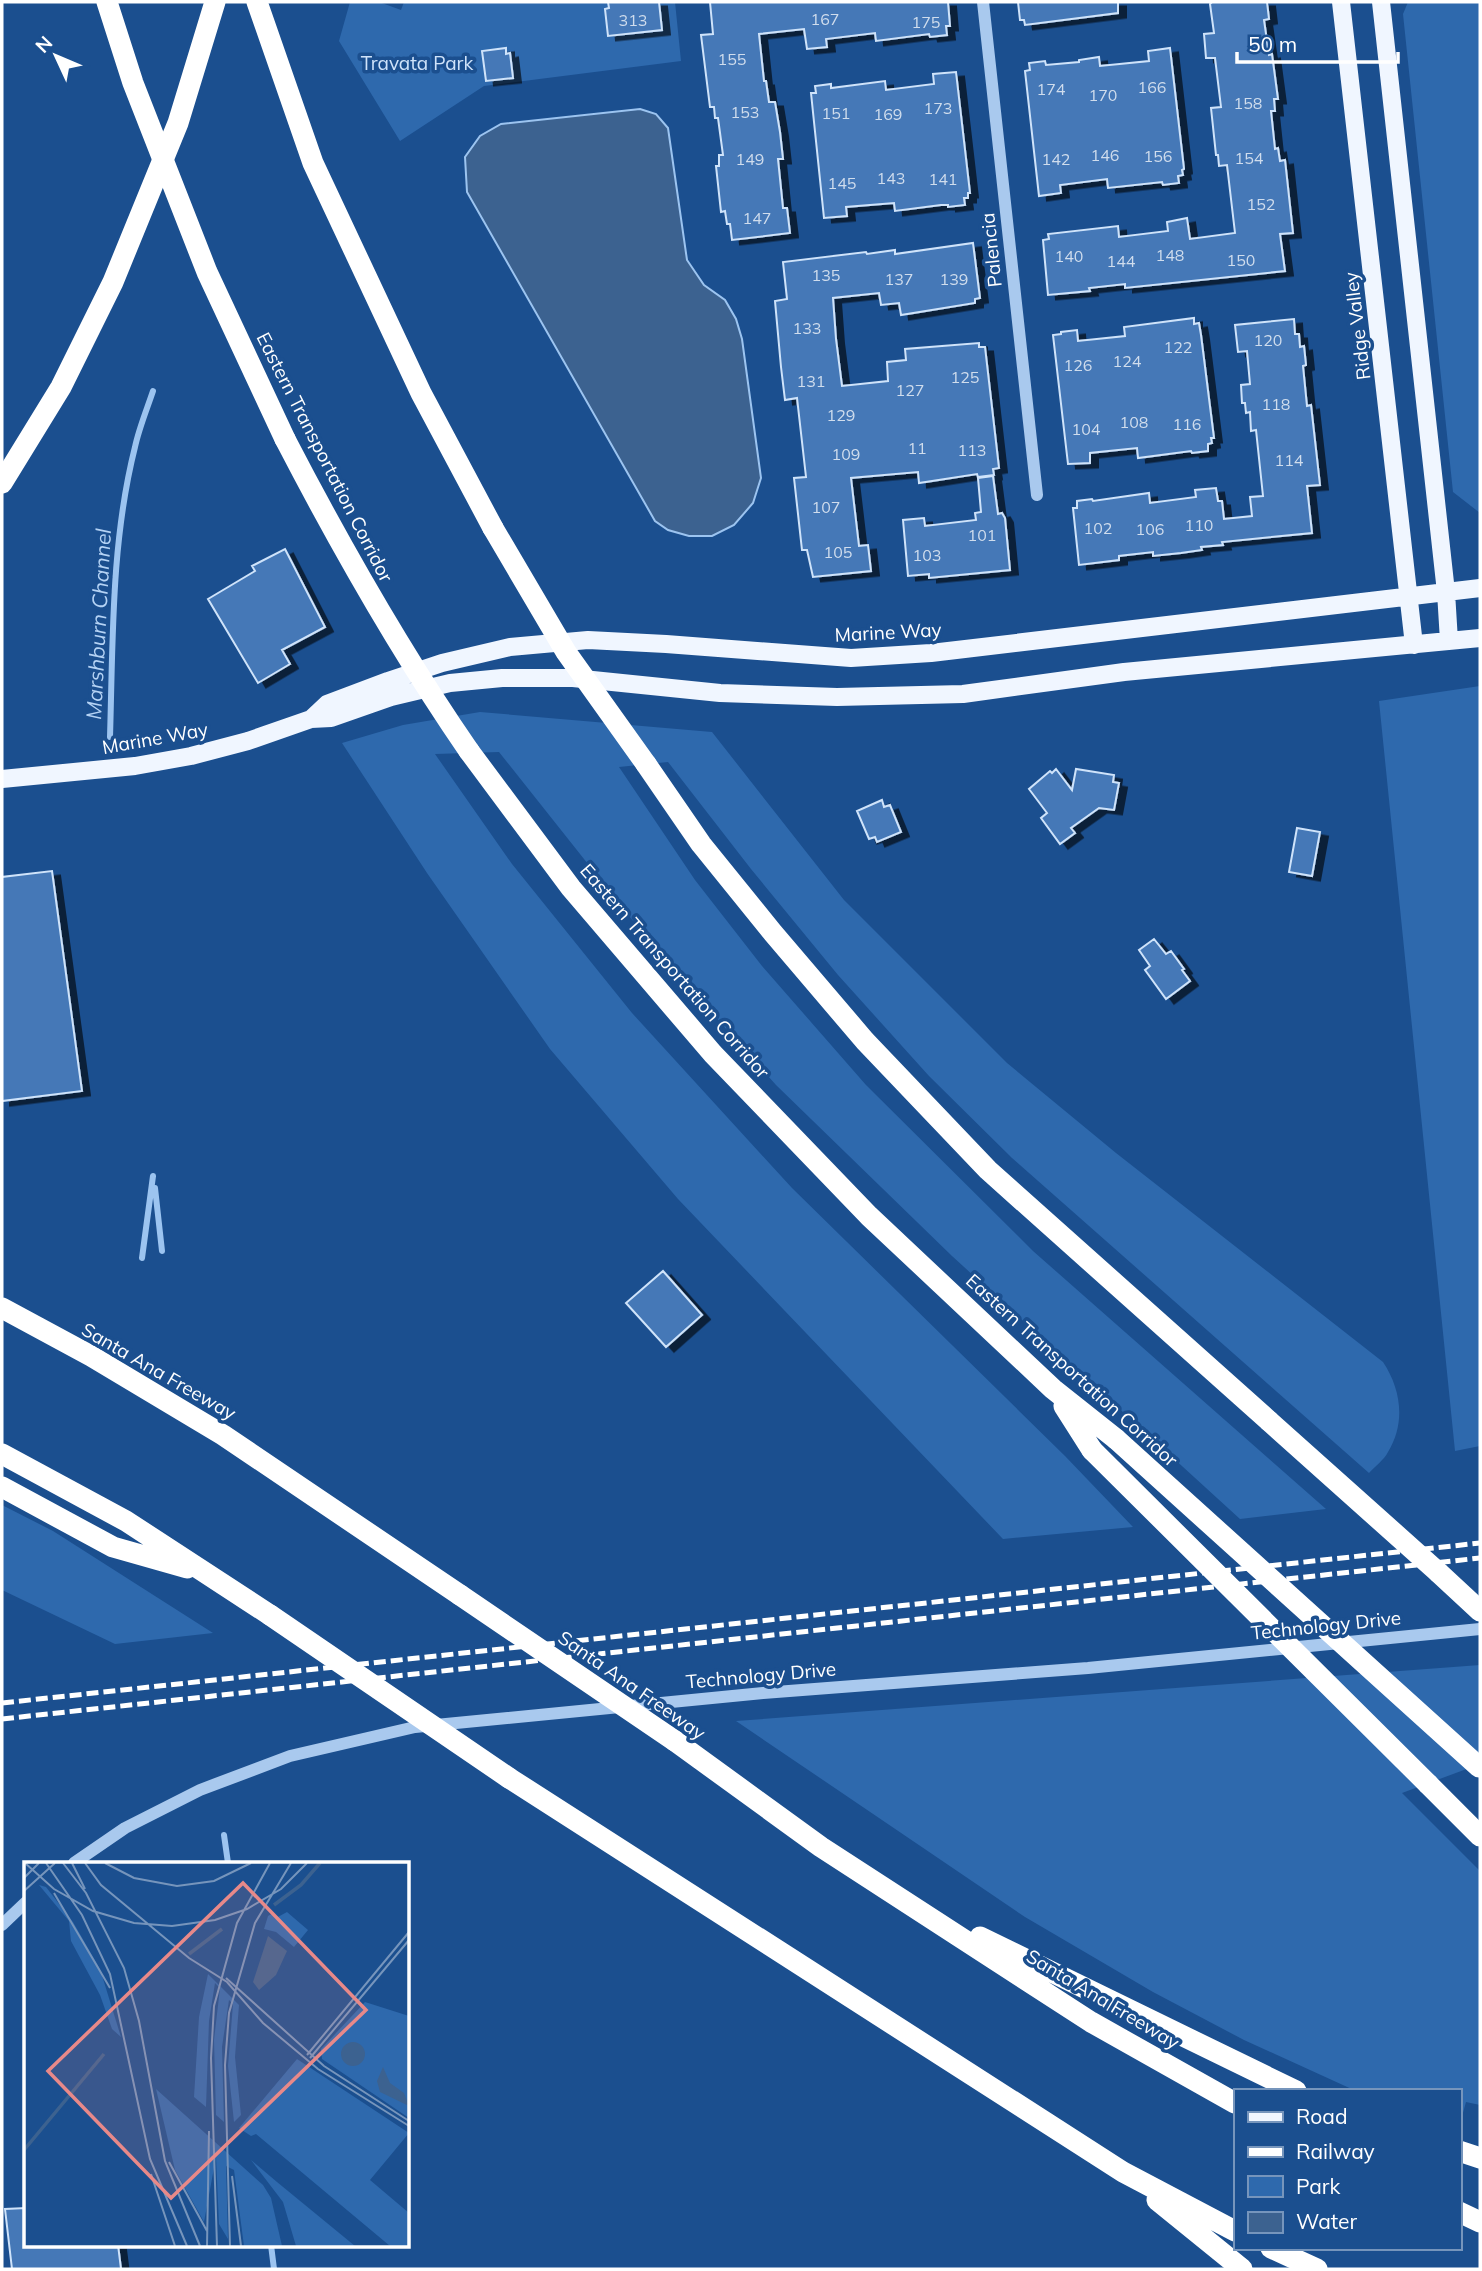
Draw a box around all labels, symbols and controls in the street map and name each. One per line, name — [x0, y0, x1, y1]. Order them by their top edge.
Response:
house number: 167 — [811, 9, 839, 29]
house number: 313 — [619, 10, 647, 30]
house number: 175 — [912, 12, 940, 32]
north arrow — [21, 21, 91, 91]
scale bar — [1237, 21, 1398, 65]
text: N — [30, 31, 57, 58]
text: 50 m — [1248, 31, 1297, 57]
house number: 155 — [718, 49, 746, 69]
park label: Travata Park — [361, 51, 473, 75]
house number: 166 — [1138, 77, 1166, 97]
house number: 174 — [1037, 79, 1066, 99]
house number: 170 — [1089, 85, 1117, 105]
house number: 158 — [1234, 93, 1262, 113]
house number: 173 — [924, 98, 952, 118]
house number: 153 — [731, 102, 759, 122]
house number: 151 — [822, 103, 850, 123]
house number: 169 — [874, 104, 902, 124]
house number: 146 — [1091, 145, 1119, 165]
house number: 156 — [1144, 146, 1172, 166]
house number: 154 — [1235, 148, 1264, 168]
house number: 149 — [736, 149, 764, 169]
house number: 142 — [1042, 149, 1070, 169]
house number: 143 — [877, 168, 905, 188]
house number: 141 — [929, 169, 957, 189]
house number: 145 — [828, 173, 856, 193]
house number: 152 — [1247, 194, 1275, 214]
house number: 147 — [743, 208, 771, 228]
street label: Palencia — [975, 212, 1007, 288]
house number: 148 — [1156, 245, 1184, 265]
house number: 140 — [1055, 246, 1083, 266]
house number: 150 — [1227, 250, 1255, 270]
house number: 144 — [1107, 251, 1136, 271]
house number: 135 — [812, 265, 840, 285]
house number: 137 — [885, 269, 913, 289]
house number: 139 — [940, 269, 968, 289]
street label: Ridge Valley — [1338, 271, 1376, 381]
house number: 133 — [793, 318, 821, 338]
street label: Eastern Transportation Corridor — [251, 328, 399, 586]
house number: 120 — [1254, 330, 1282, 350]
house number: 122 — [1164, 337, 1192, 357]
house number: 124 — [1113, 351, 1142, 371]
house number: 126 — [1064, 355, 1092, 375]
house number: 125 — [951, 367, 979, 387]
house number: 131 — [797, 371, 825, 391]
house number: 127 — [896, 380, 924, 400]
house number: 118 — [1262, 394, 1290, 414]
house number: 129 — [827, 405, 855, 425]
house number: 108 — [1120, 412, 1148, 432]
house number: 116 — [1173, 414, 1201, 434]
house number: 104 — [1072, 419, 1101, 439]
house number: 11 — [907, 438, 927, 458]
house number: 113 — [958, 440, 986, 460]
house number: 109 — [832, 444, 860, 464]
house number: 114 — [1275, 450, 1304, 470]
house number: 107 — [812, 497, 840, 517]
house number: 110 — [1185, 515, 1213, 535]
house number: 102 — [1084, 518, 1112, 538]
house number: 106 — [1136, 519, 1164, 539]
house number: 101 — [968, 525, 996, 545]
water label: Marshburn Channel — [80, 528, 116, 720]
house number: 105 — [824, 542, 852, 562]
house number: 103 — [913, 545, 941, 565]
street label: Marine Way — [834, 617, 942, 647]
street label: Marine Way — [100, 717, 210, 759]
street label: Eastern Transportation Corridor — [575, 859, 775, 1083]
street label: Eastern Transportation Corridor — [961, 1268, 1183, 1472]
street label: Santa Ana Freeway — [77, 1317, 241, 1425]
street label: Technology Drive — [1250, 1605, 1402, 1645]
street label: Santa Ana Freeway — [554, 1625, 710, 1745]
street label: Technology Drive — [685, 1656, 837, 1694]
inset map — [24, 1862, 410, 2246]
street label: Santa Ana Freeway — [1022, 1944, 1184, 2054]
legend — [1234, 2089, 1461, 2250]
text: Road — [1296, 2103, 1347, 2129]
text: Railway — [1296, 2138, 1375, 2164]
text: Park — [1296, 2173, 1340, 2199]
text: Water — [1296, 2208, 1357, 2234]

